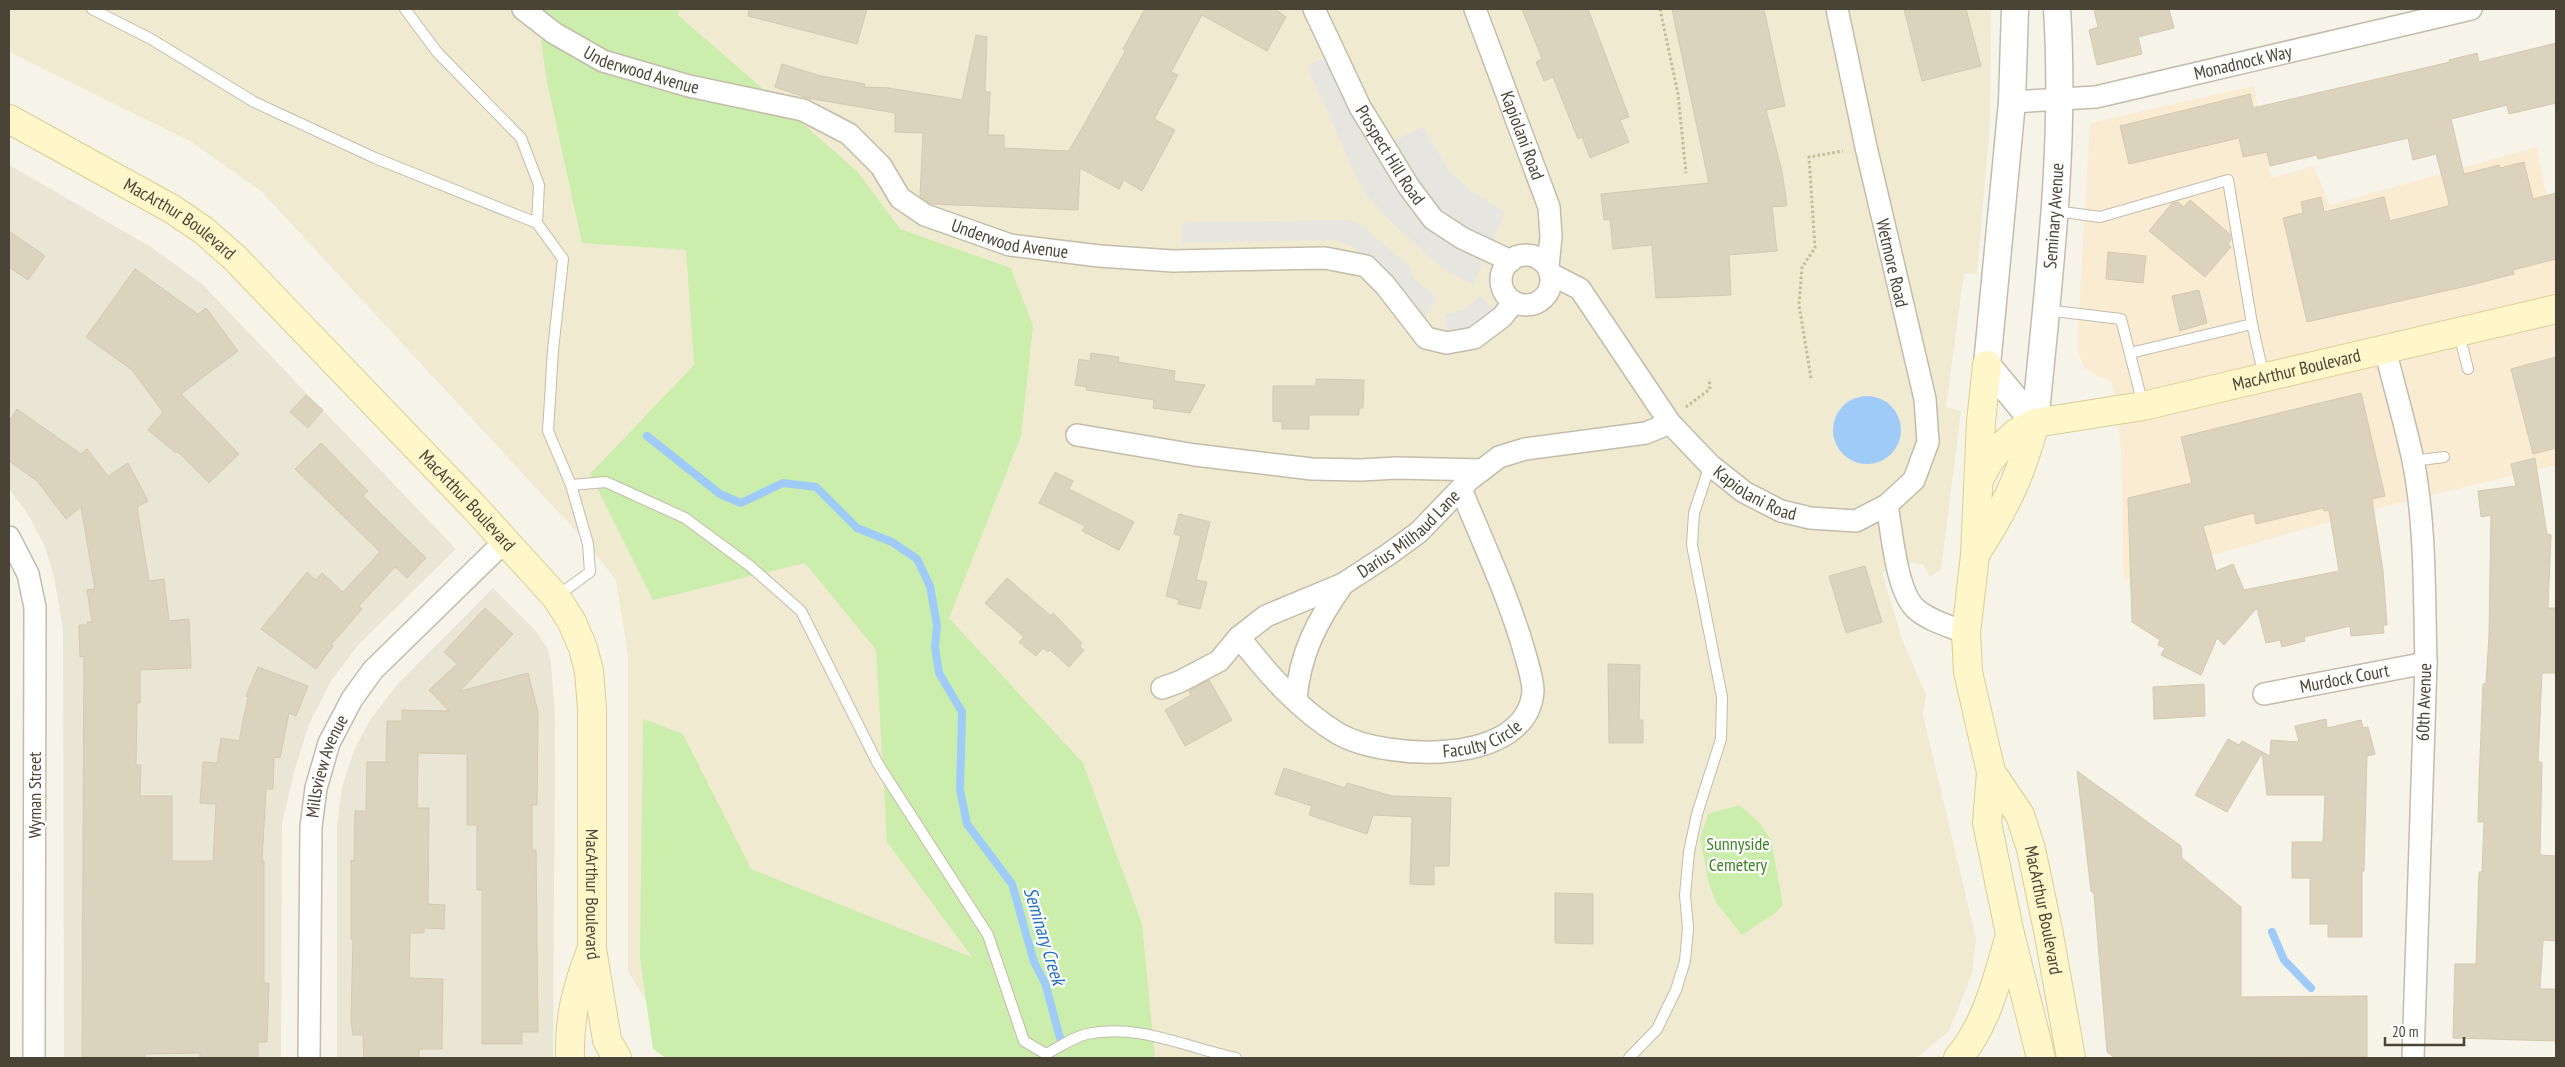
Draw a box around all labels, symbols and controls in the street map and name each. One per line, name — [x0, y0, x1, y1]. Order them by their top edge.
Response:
street label: Monadnock Way — [2192, 39, 2294, 85]
street label: Underwood Avenue — [580, 40, 701, 99]
street label: Kapiolani Road — [1496, 88, 1550, 183]
street label: Prospect Hill Road — [1351, 101, 1430, 209]
street label: Seminary Avenue — [2038, 162, 2068, 270]
street label: MacArthur Boulevard — [120, 173, 241, 264]
street label: Underwood Avenue — [948, 213, 1070, 263]
street label: Wetmore Road — [1871, 216, 1914, 309]
street label: MacArthur Boulevard — [2230, 343, 2363, 396]
street label: MacArthur Boulevard — [414, 445, 521, 556]
street label: Kapiolani Road — [1709, 460, 1799, 525]
street label: Darius Milhaud Lane — [1353, 484, 1465, 583]
street label: Murdock Court — [2298, 658, 2391, 698]
street label: 60th Avenue — [2411, 663, 2436, 741]
street label: Millsview Avenue — [300, 710, 353, 819]
street label: Faculty Circle — [1442, 715, 1527, 763]
street label: Wyman Street — [23, 752, 46, 838]
street label: MacArthur Boulevard — [581, 829, 606, 961]
park label: Sunnyside Cemetery — [1706, 832, 1770, 876]
street label: MacArthur Boulevard — [2020, 844, 2068, 976]
water label: Seminary Creek — [1019, 884, 1072, 990]
scale bar — [2385, 1014, 2464, 1046]
text: 20 m — [2392, 1022, 2418, 1041]

